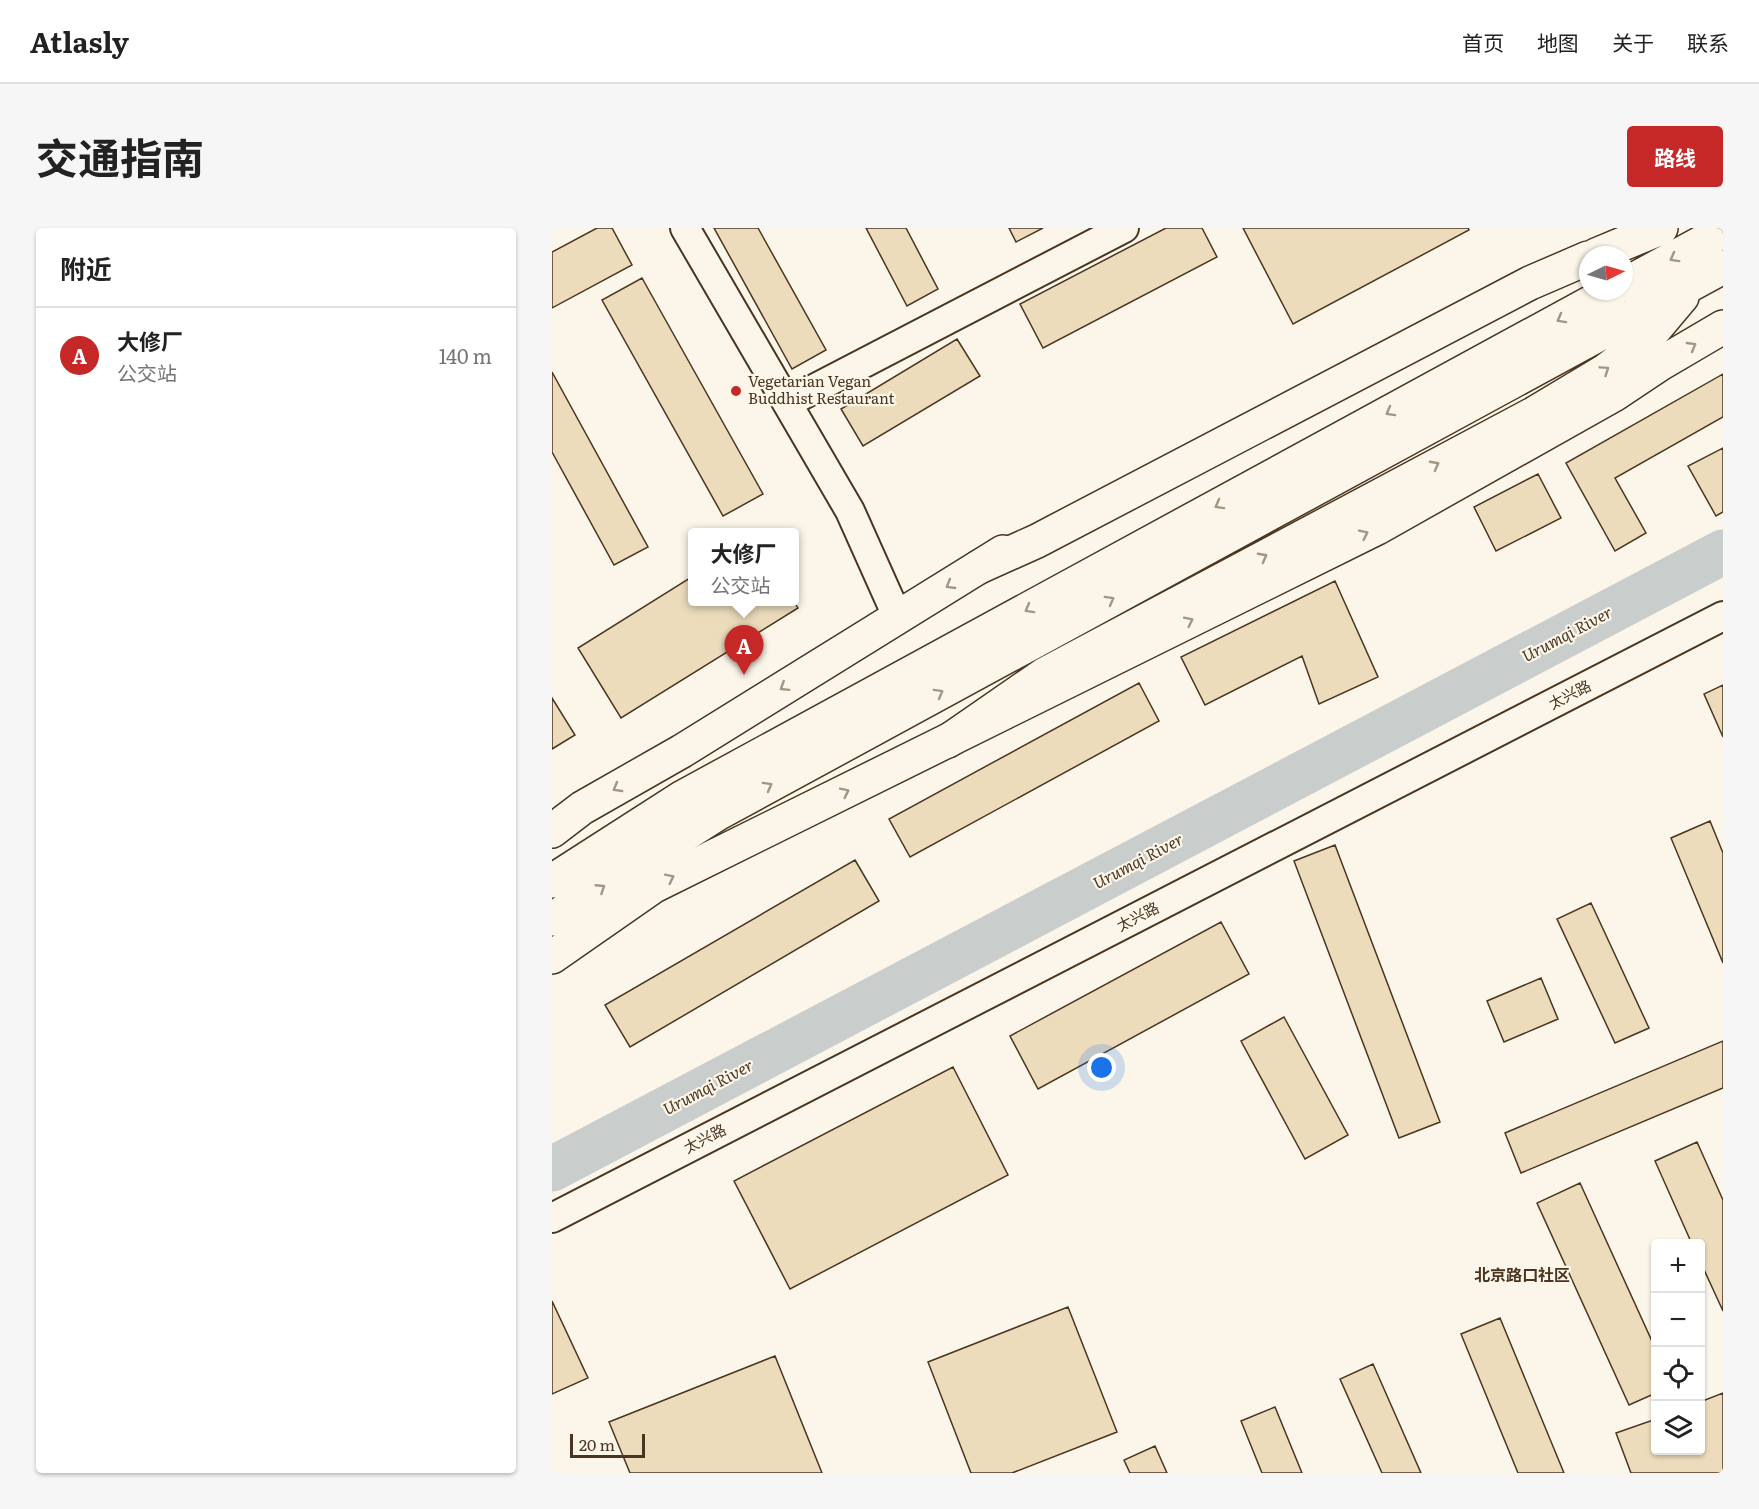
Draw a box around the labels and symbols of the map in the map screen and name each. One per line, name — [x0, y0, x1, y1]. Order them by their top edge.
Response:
north arrow — [1579, 246, 1633, 300]
one-way arrow — [1669, 251, 1680, 262]
one-way arrow — [1557, 312, 1567, 323]
one-way arrow — [1686, 341, 1696, 353]
one-way arrow — [1599, 366, 1609, 378]
place label: Vegetarian Vegan Buddhist Restaurant — [748, 369, 895, 409]
marker: Vegetarian Vegan Buddhist Restaurant — [729, 384, 743, 398]
one-way arrow — [1386, 405, 1396, 416]
one-way arrow — [1429, 461, 1440, 473]
one-way arrow — [1214, 498, 1225, 509]
one-way arrow — [1357, 530, 1368, 542]
one-way arrow — [1257, 553, 1267, 564]
one-way arrow — [946, 577, 956, 589]
one-way arrow — [1104, 596, 1114, 607]
water label: Urumqi River — [1517, 599, 1616, 667]
one-way arrow — [1025, 602, 1035, 613]
one-way arrow — [1183, 617, 1194, 629]
pin: A — [724, 626, 764, 675]
street label: 太兴路 — [1544, 673, 1595, 714]
one-way arrow — [780, 680, 790, 692]
one-way arrow — [933, 689, 943, 700]
one-way arrow — [613, 781, 623, 793]
one-way arrow — [761, 782, 772, 793]
one-way arrow — [839, 787, 850, 799]
water label: Urumqi River — [1088, 826, 1187, 894]
one-way arrow — [664, 874, 675, 886]
one-way arrow — [594, 884, 605, 895]
street label: 太兴路 — [1112, 895, 1163, 936]
water label: Urumqi River — [658, 1052, 757, 1120]
your location — [1087, 1053, 1116, 1082]
street label: 太兴路 — [679, 1117, 730, 1158]
district label: 北京路口社区 — [1474, 1262, 1570, 1286]
scale bar — [570, 1431, 645, 1458]

